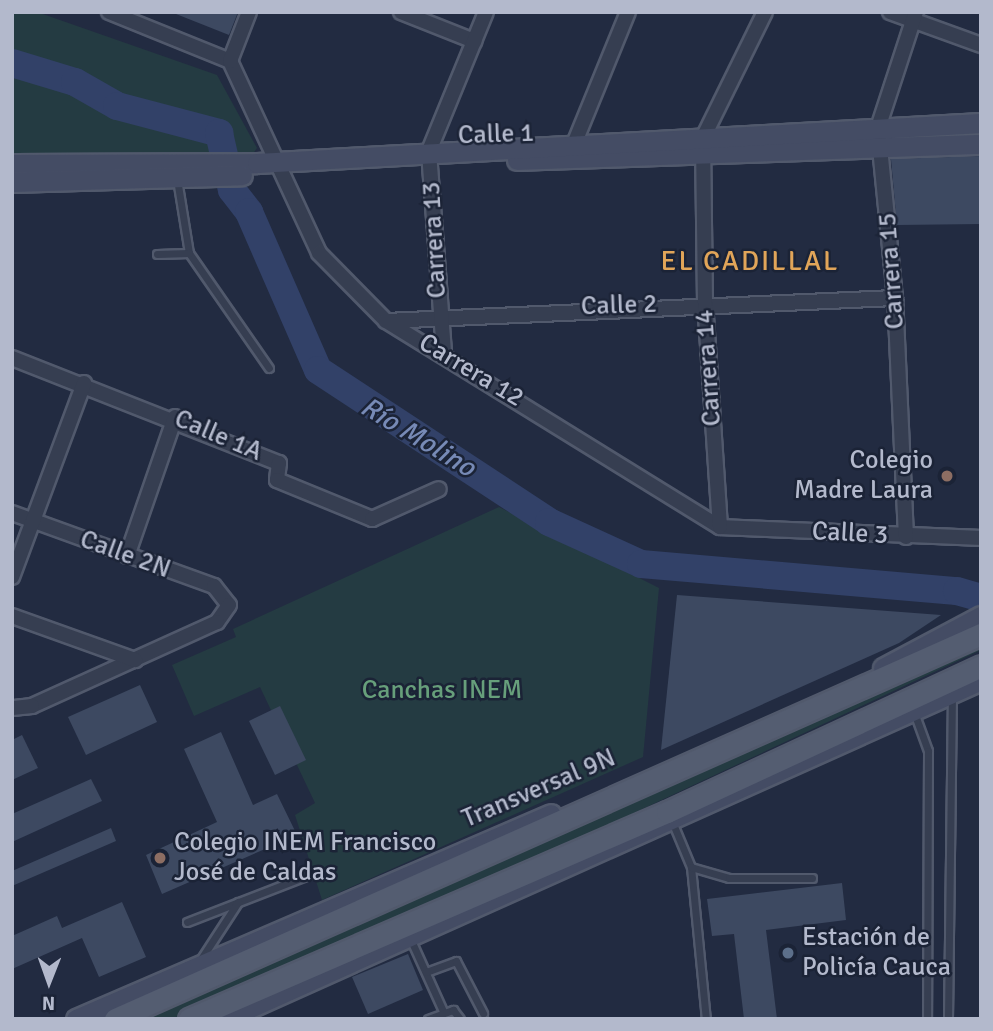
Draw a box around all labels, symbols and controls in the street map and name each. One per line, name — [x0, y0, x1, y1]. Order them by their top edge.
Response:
street label: Calle 1 — [457, 118, 535, 152]
street label: Carrera 13 — [416, 181, 454, 299]
street label: Carrera 15 — [872, 212, 912, 330]
district label: EL CADILLAL — [662, 244, 838, 278]
street label: Calle 2 — [580, 289, 658, 323]
street label: Carrera 14 — [689, 309, 729, 427]
street label: Carrera 12 — [413, 328, 529, 414]
water label: Río Molino — [355, 390, 481, 484]
street label: Calle 1A — [170, 404, 266, 468]
place label: Colegio Madre Laura — [794, 445, 933, 506]
marker: Colegio Madre Laura — [939, 468, 955, 484]
street label: Calle 3 — [811, 516, 889, 552]
street label: Calle 2N — [76, 524, 174, 586]
park label: Canchas INEM — [362, 675, 522, 707]
street label: Transversal 9N — [458, 743, 620, 835]
place label: Colegio INEM Francisco José de Caldas — [174, 827, 436, 888]
marker: Colegio INEM Francisco José de Caldas — [152, 850, 168, 866]
place label: Estación de Policía Cauca — [802, 922, 951, 984]
marker: Estación de Policía Cauca — [780, 945, 796, 961]
north arrow — [14, 947, 84, 1017]
text: N — [42, 991, 55, 1015]

